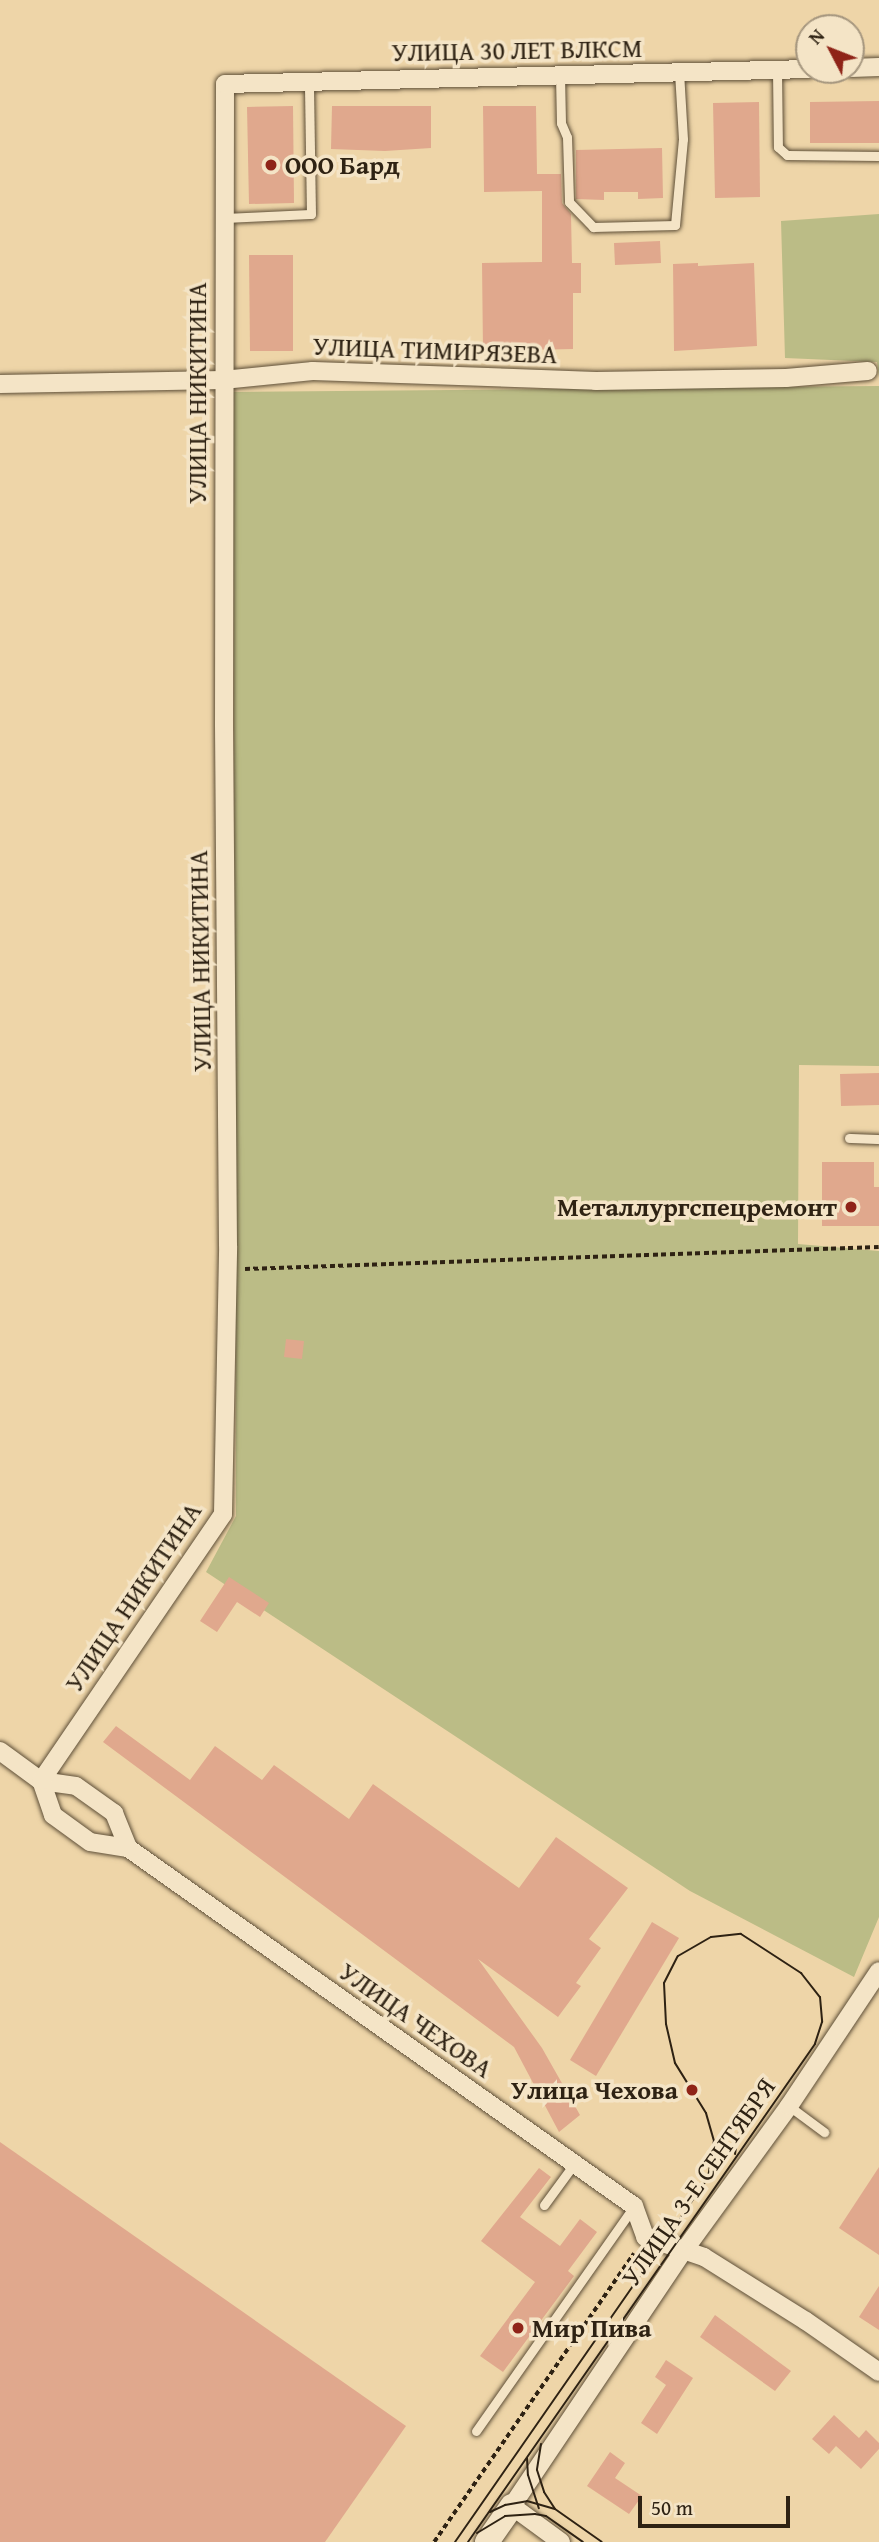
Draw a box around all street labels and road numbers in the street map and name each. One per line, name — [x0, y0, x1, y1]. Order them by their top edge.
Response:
street label: УЛИЦА 30 ЛЕТ ВЛКСМ — [391, 32, 643, 68]
street label: УЛИЦА НИКИТИНА — [181, 282, 213, 504]
street label: УЛИЦА ТИМИРЯЗЕВА — [312, 330, 558, 370]
street label: УЛИЦА НИКИТИНА — [182, 850, 218, 1072]
street label: УЛИЦА НИКИТИНА — [58, 1496, 208, 1698]
street label: УЛИЦА ЧЕХОВА — [334, 1956, 498, 2084]
street label: УЛИЦА 3-Е СЕНТЯБРЯ — [614, 2072, 782, 2292]

